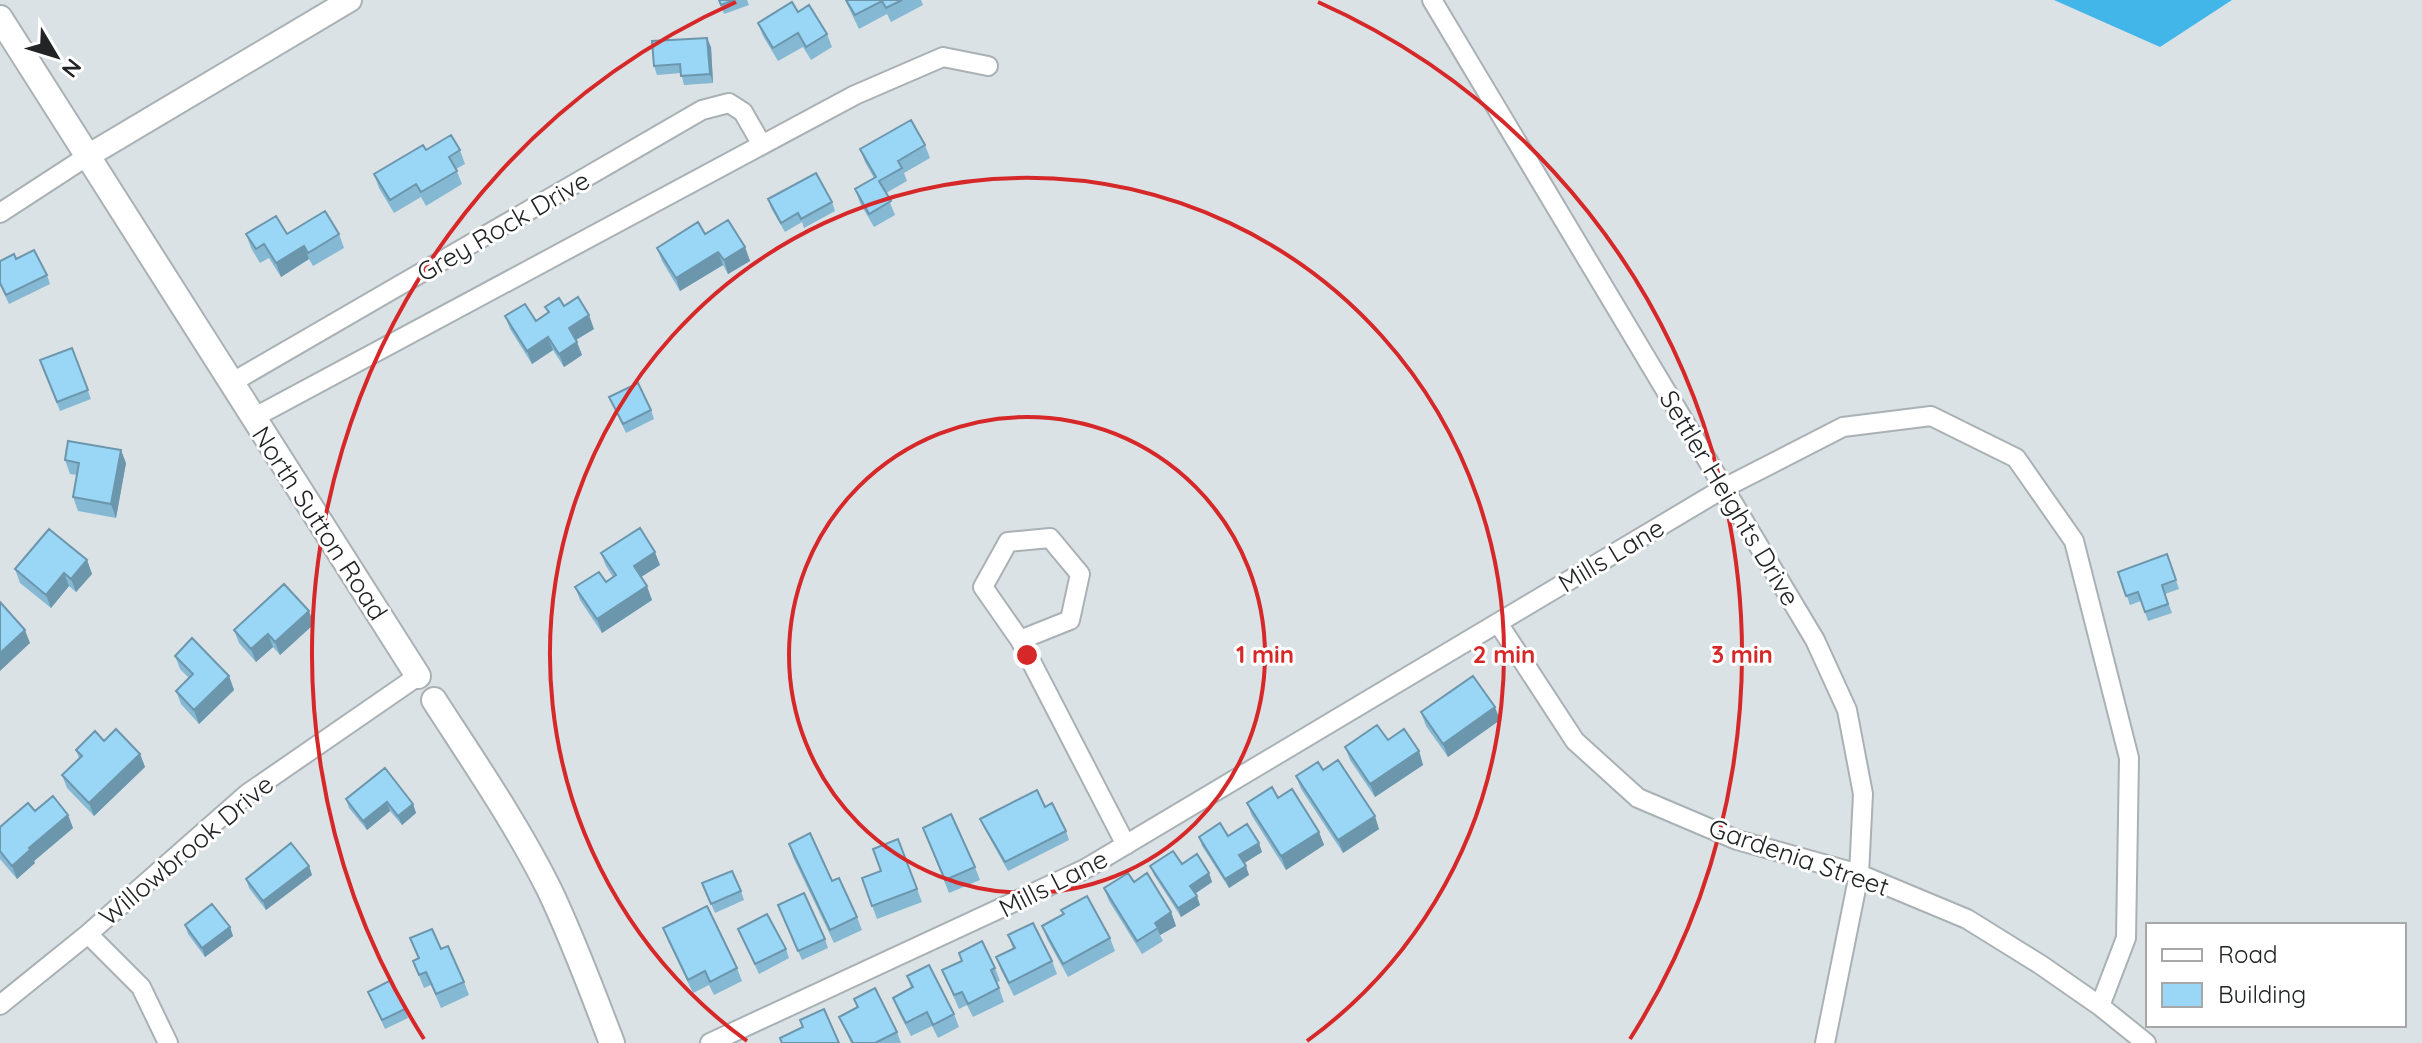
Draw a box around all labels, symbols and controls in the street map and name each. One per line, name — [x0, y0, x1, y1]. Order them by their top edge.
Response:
north arrow — [16, 16, 96, 96]
text: N — [56, 53, 88, 83]
street label: Grey Rock Drive — [411, 163, 595, 289]
street label: Settler Heights Drive — [1653, 384, 1807, 612]
street label: North Sutton Road — [245, 420, 395, 626]
street label: Mills Lane — [1552, 511, 1670, 599]
text: 1 min — [1236, 639, 1294, 669]
text: 2 min — [1473, 639, 1535, 669]
text: 3 min — [1711, 639, 1773, 669]
centre of rings — [1013, 641, 1041, 669]
street label: Willowbrook Drive — [92, 767, 280, 933]
street label: Gardenia Street — [1704, 811, 1894, 903]
street label: Mills Lane — [993, 842, 1113, 924]
legend — [2146, 923, 2406, 1027]
text: Road — [2218, 939, 2278, 969]
text: Building — [2218, 979, 2306, 1009]

